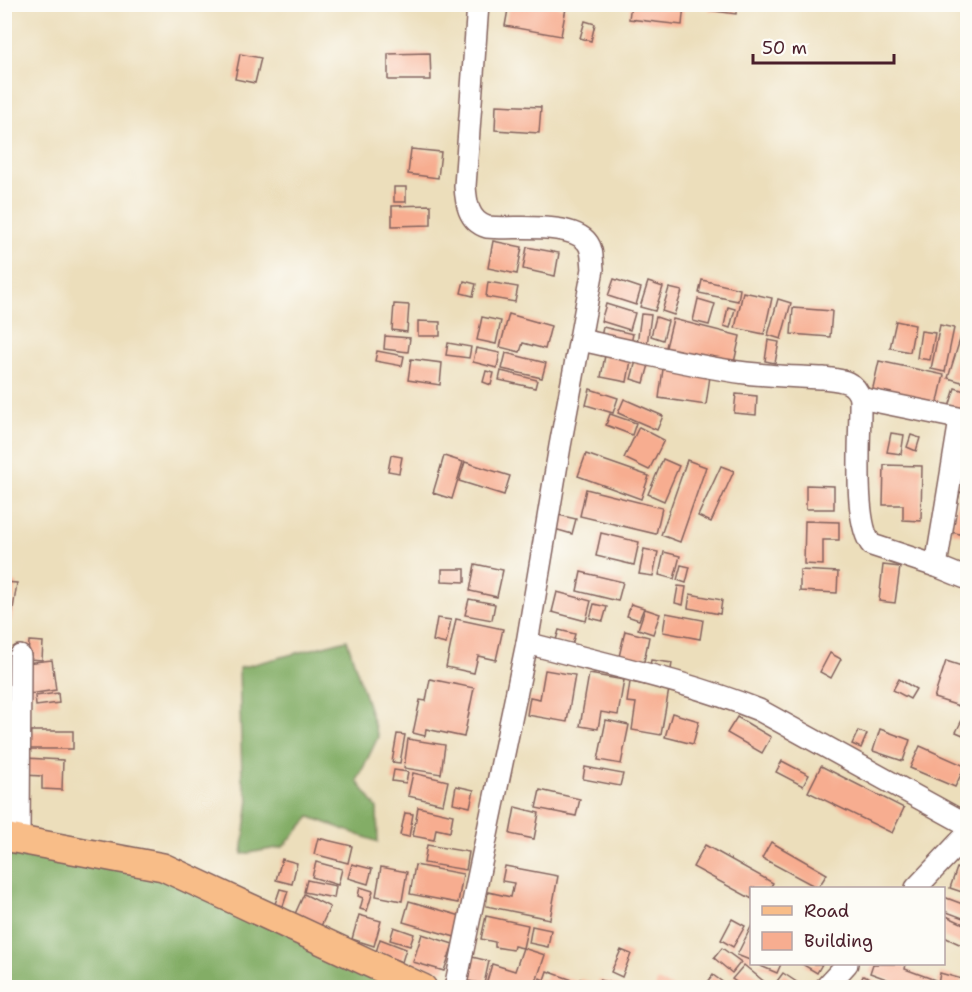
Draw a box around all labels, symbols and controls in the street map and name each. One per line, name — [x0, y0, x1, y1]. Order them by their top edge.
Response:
scale bar — [753, 27, 894, 65]
text: 50 m — [762, 36, 807, 60]
legend — [750, 887, 945, 965]
text: Road — [804, 899, 849, 923]
text: Building — [804, 929, 873, 953]

